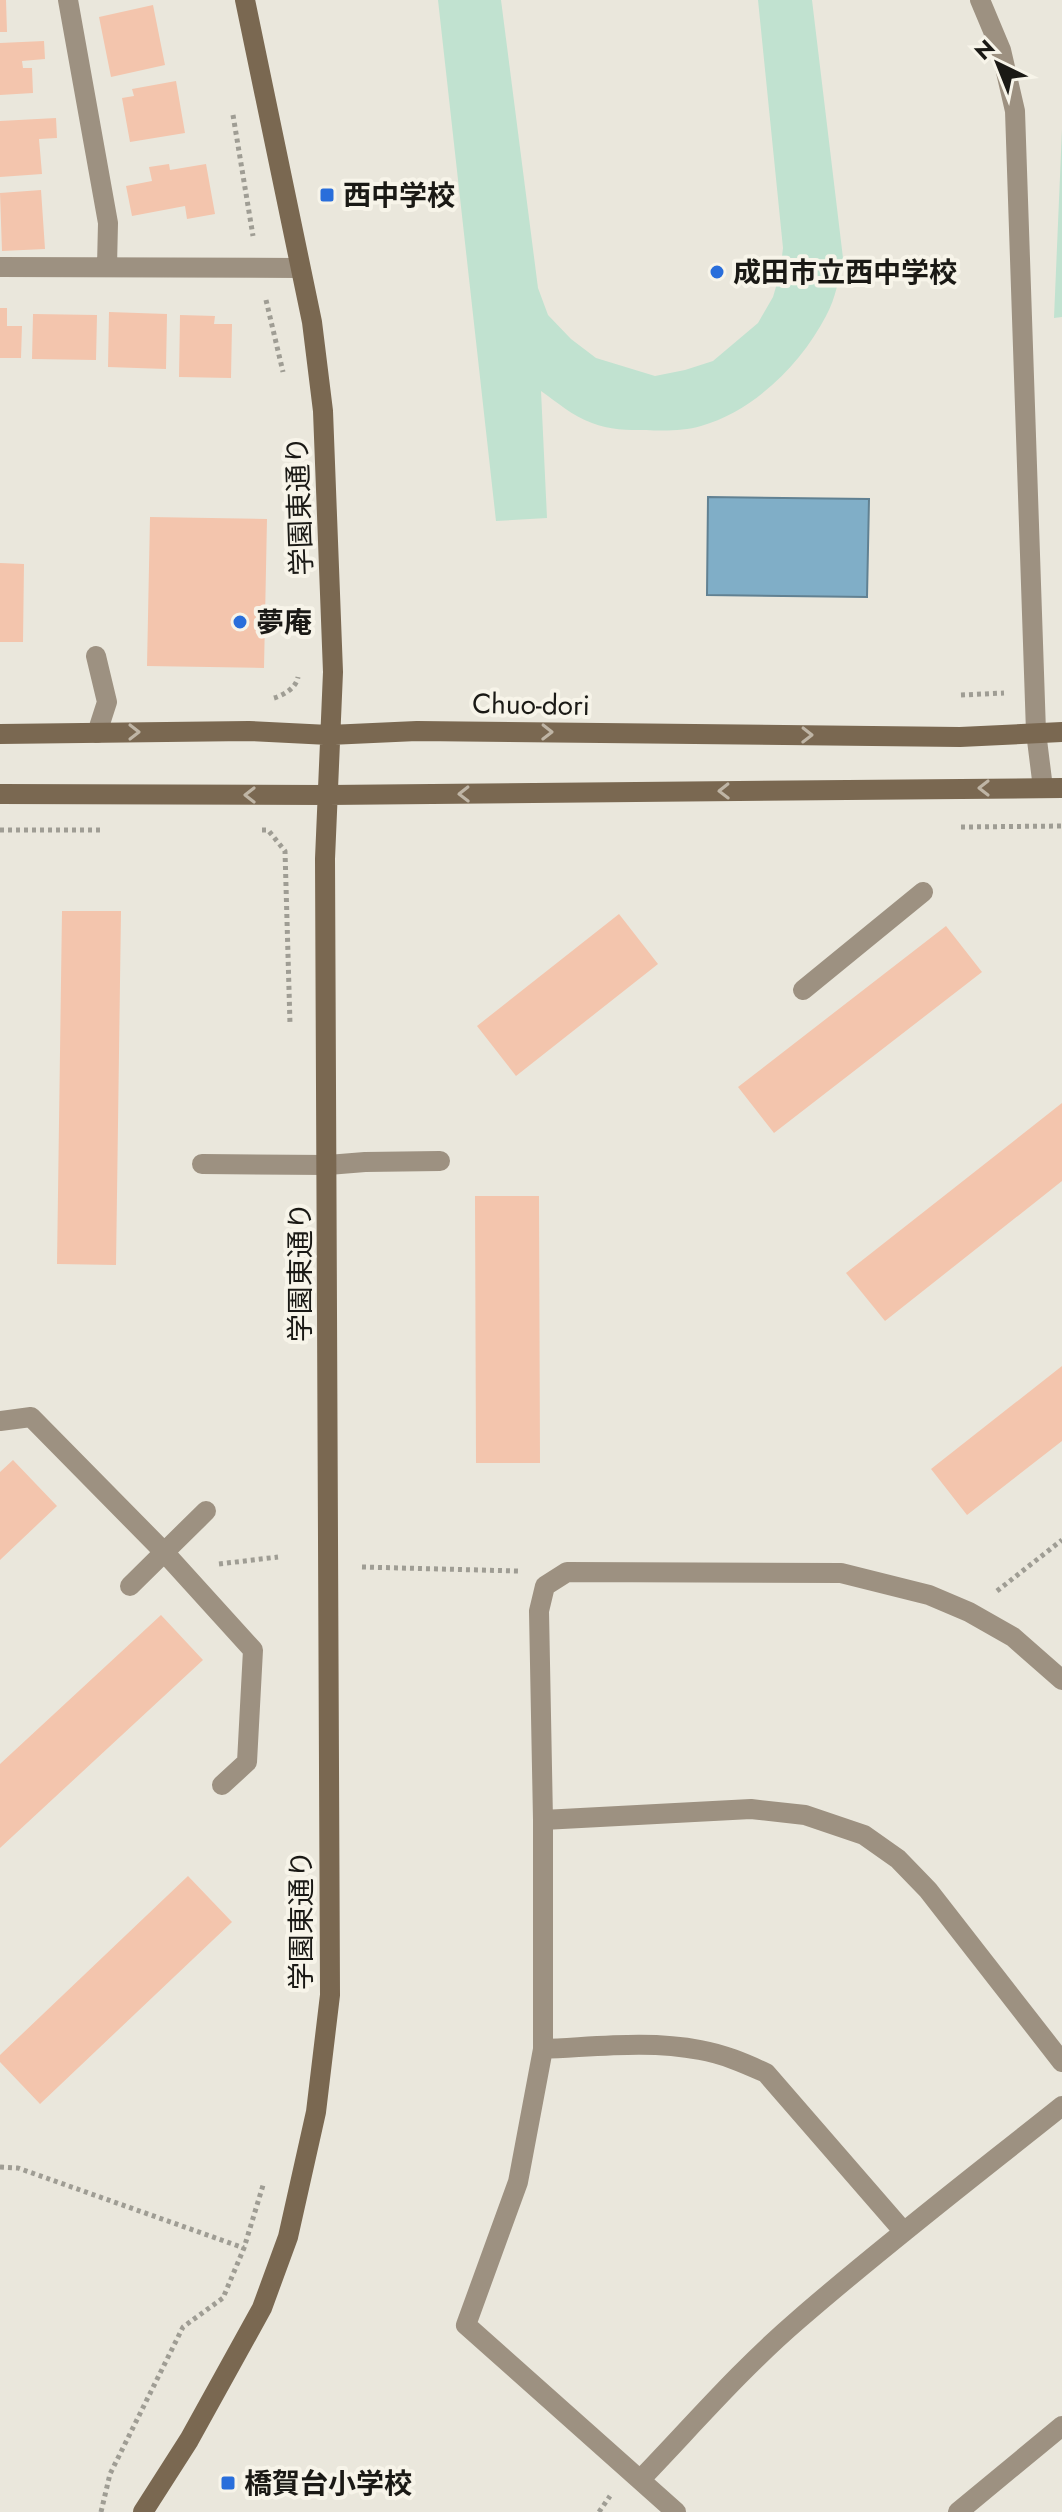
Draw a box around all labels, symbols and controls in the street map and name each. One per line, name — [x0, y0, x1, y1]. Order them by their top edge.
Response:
north arrow — [958, 24, 1038, 104]
text: N — [967, 32, 1002, 67]
place label: 西中学校 — [343, 175, 455, 216]
marker: 西中学校 — [318, 186, 336, 204]
place label: 成田市立西中学校 — [733, 252, 957, 293]
marker: 成田市立西中学校 — [708, 263, 726, 281]
street label: 学園東通り — [277, 435, 322, 577]
place label: 夢庵 — [256, 602, 312, 643]
marker: 夢庵 — [231, 613, 249, 631]
street label: Chuo-dori — [472, 683, 590, 726]
one-way arrow — [128, 723, 141, 741]
one-way arrow — [541, 724, 554, 741]
one-way arrow — [801, 726, 814, 744]
one-way arrow — [977, 780, 990, 797]
one-way arrow — [717, 782, 730, 800]
one-way arrow — [457, 785, 470, 802]
one-way arrow — [243, 786, 256, 804]
street label: 学園東通り — [280, 1202, 321, 1342]
street label: 学園東通り — [281, 1850, 322, 1990]
place label: 橋賀台小学校 — [244, 2463, 412, 2504]
marker: 橋賀台小学校 — [219, 2474, 237, 2492]

